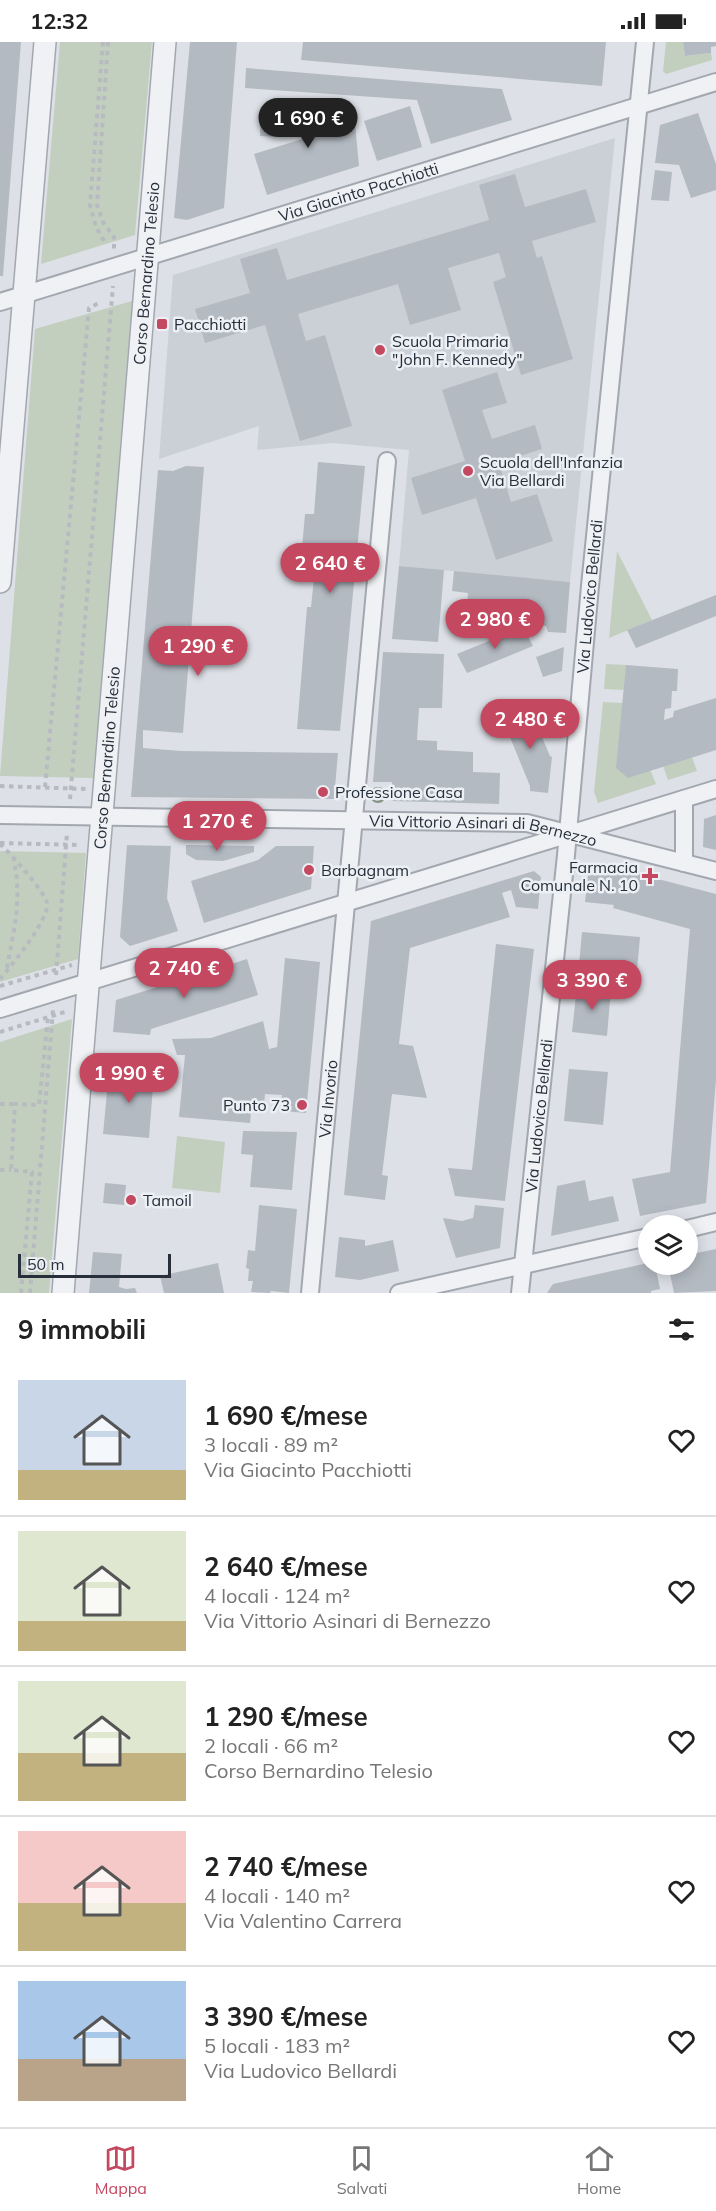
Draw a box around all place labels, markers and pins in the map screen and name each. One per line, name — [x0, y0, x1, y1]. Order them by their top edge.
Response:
pin: 1 690 € — [253, 98, 363, 149]
place label: Pacchiotti — [174, 314, 246, 334]
marker: Pacchiotti — [155, 317, 169, 331]
place label: Scuola Primaria "John F. Kennedy" — [392, 331, 522, 369]
marker: Scuola Primaria "John F. Kennedy" — [373, 343, 387, 357]
place label: Scuola dell'Infanzia Via Bellardi — [480, 452, 623, 490]
marker: Scuola dell'Infanzia Via Bellardi — [461, 464, 475, 478]
pin: 2 640 € — [275, 543, 385, 594]
pin: 2 980 € — [440, 599, 550, 650]
pin: 1 290 € — [143, 626, 253, 677]
pin: 2 480 € — [475, 699, 585, 750]
place label: Professione Casa — [335, 782, 463, 802]
marker: Professione Casa — [316, 785, 330, 799]
pin: 1 270 € — [162, 801, 272, 852]
place label: Farmacia Comunale N. 10 — [521, 857, 638, 895]
place label: Barbagnam — [321, 860, 409, 880]
marker: Barbagnam — [302, 863, 316, 877]
marker: Farmacia Comunale N. 10 — [643, 869, 657, 883]
pin: 2 740 € — [129, 948, 239, 999]
pin: 3 390 € — [537, 960, 647, 1011]
pin: 1 990 € — [74, 1053, 184, 1104]
place label: Punto 73 — [223, 1095, 290, 1115]
marker: Punto 73 — [295, 1098, 309, 1112]
place label: Tamoil — [143, 1190, 192, 1210]
marker: Tamoil — [124, 1193, 138, 1207]

